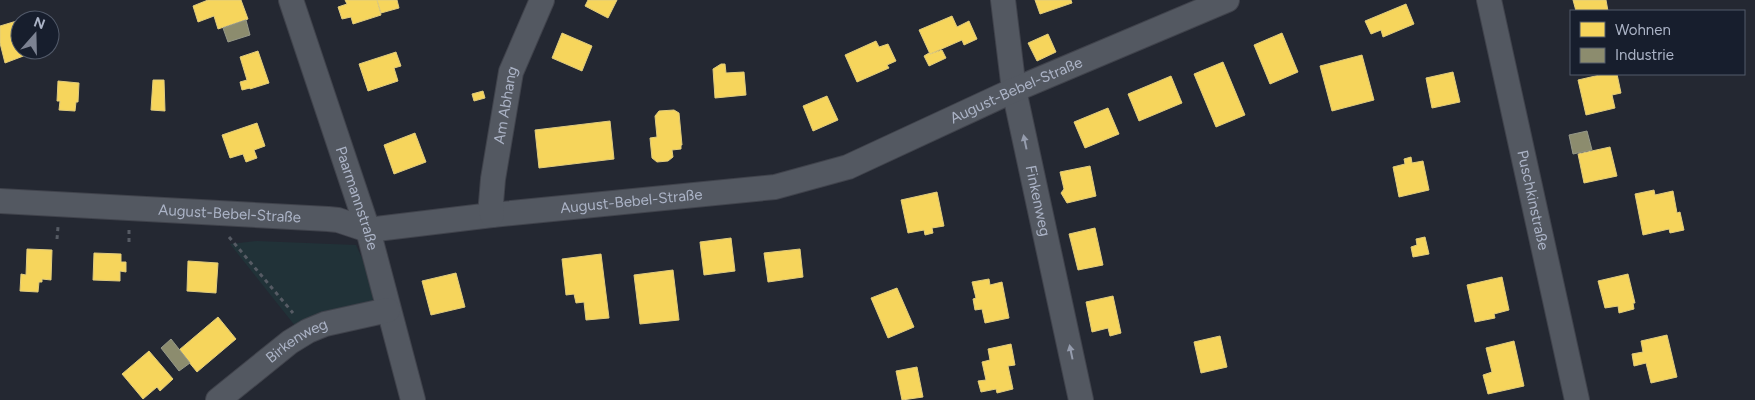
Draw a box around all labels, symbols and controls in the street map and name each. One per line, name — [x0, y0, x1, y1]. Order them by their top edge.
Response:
north arrow — [10, 10, 60, 60]
legend — [1570, 10, 1745, 75]
text: N — [31, 13, 47, 33]
text: Wohnen — [1615, 21, 1671, 39]
text: Industrie — [1615, 46, 1674, 64]
street label: August-Bebel-Straße — [947, 53, 1085, 127]
street label: Am Abhang — [490, 63, 522, 146]
one-way arrow — [1021, 135, 1029, 150]
street label: Paarmannstraße — [332, 144, 382, 252]
street label: Puschkinstraße — [1513, 149, 1553, 252]
street label: Finkenweg — [1022, 164, 1054, 238]
street label: August-Bebel-Straße — [559, 185, 703, 217]
street label: August-Bebel-Straße — [158, 201, 301, 227]
street label: Birkenweg — [262, 315, 330, 367]
one-way arrow — [1067, 345, 1075, 360]

